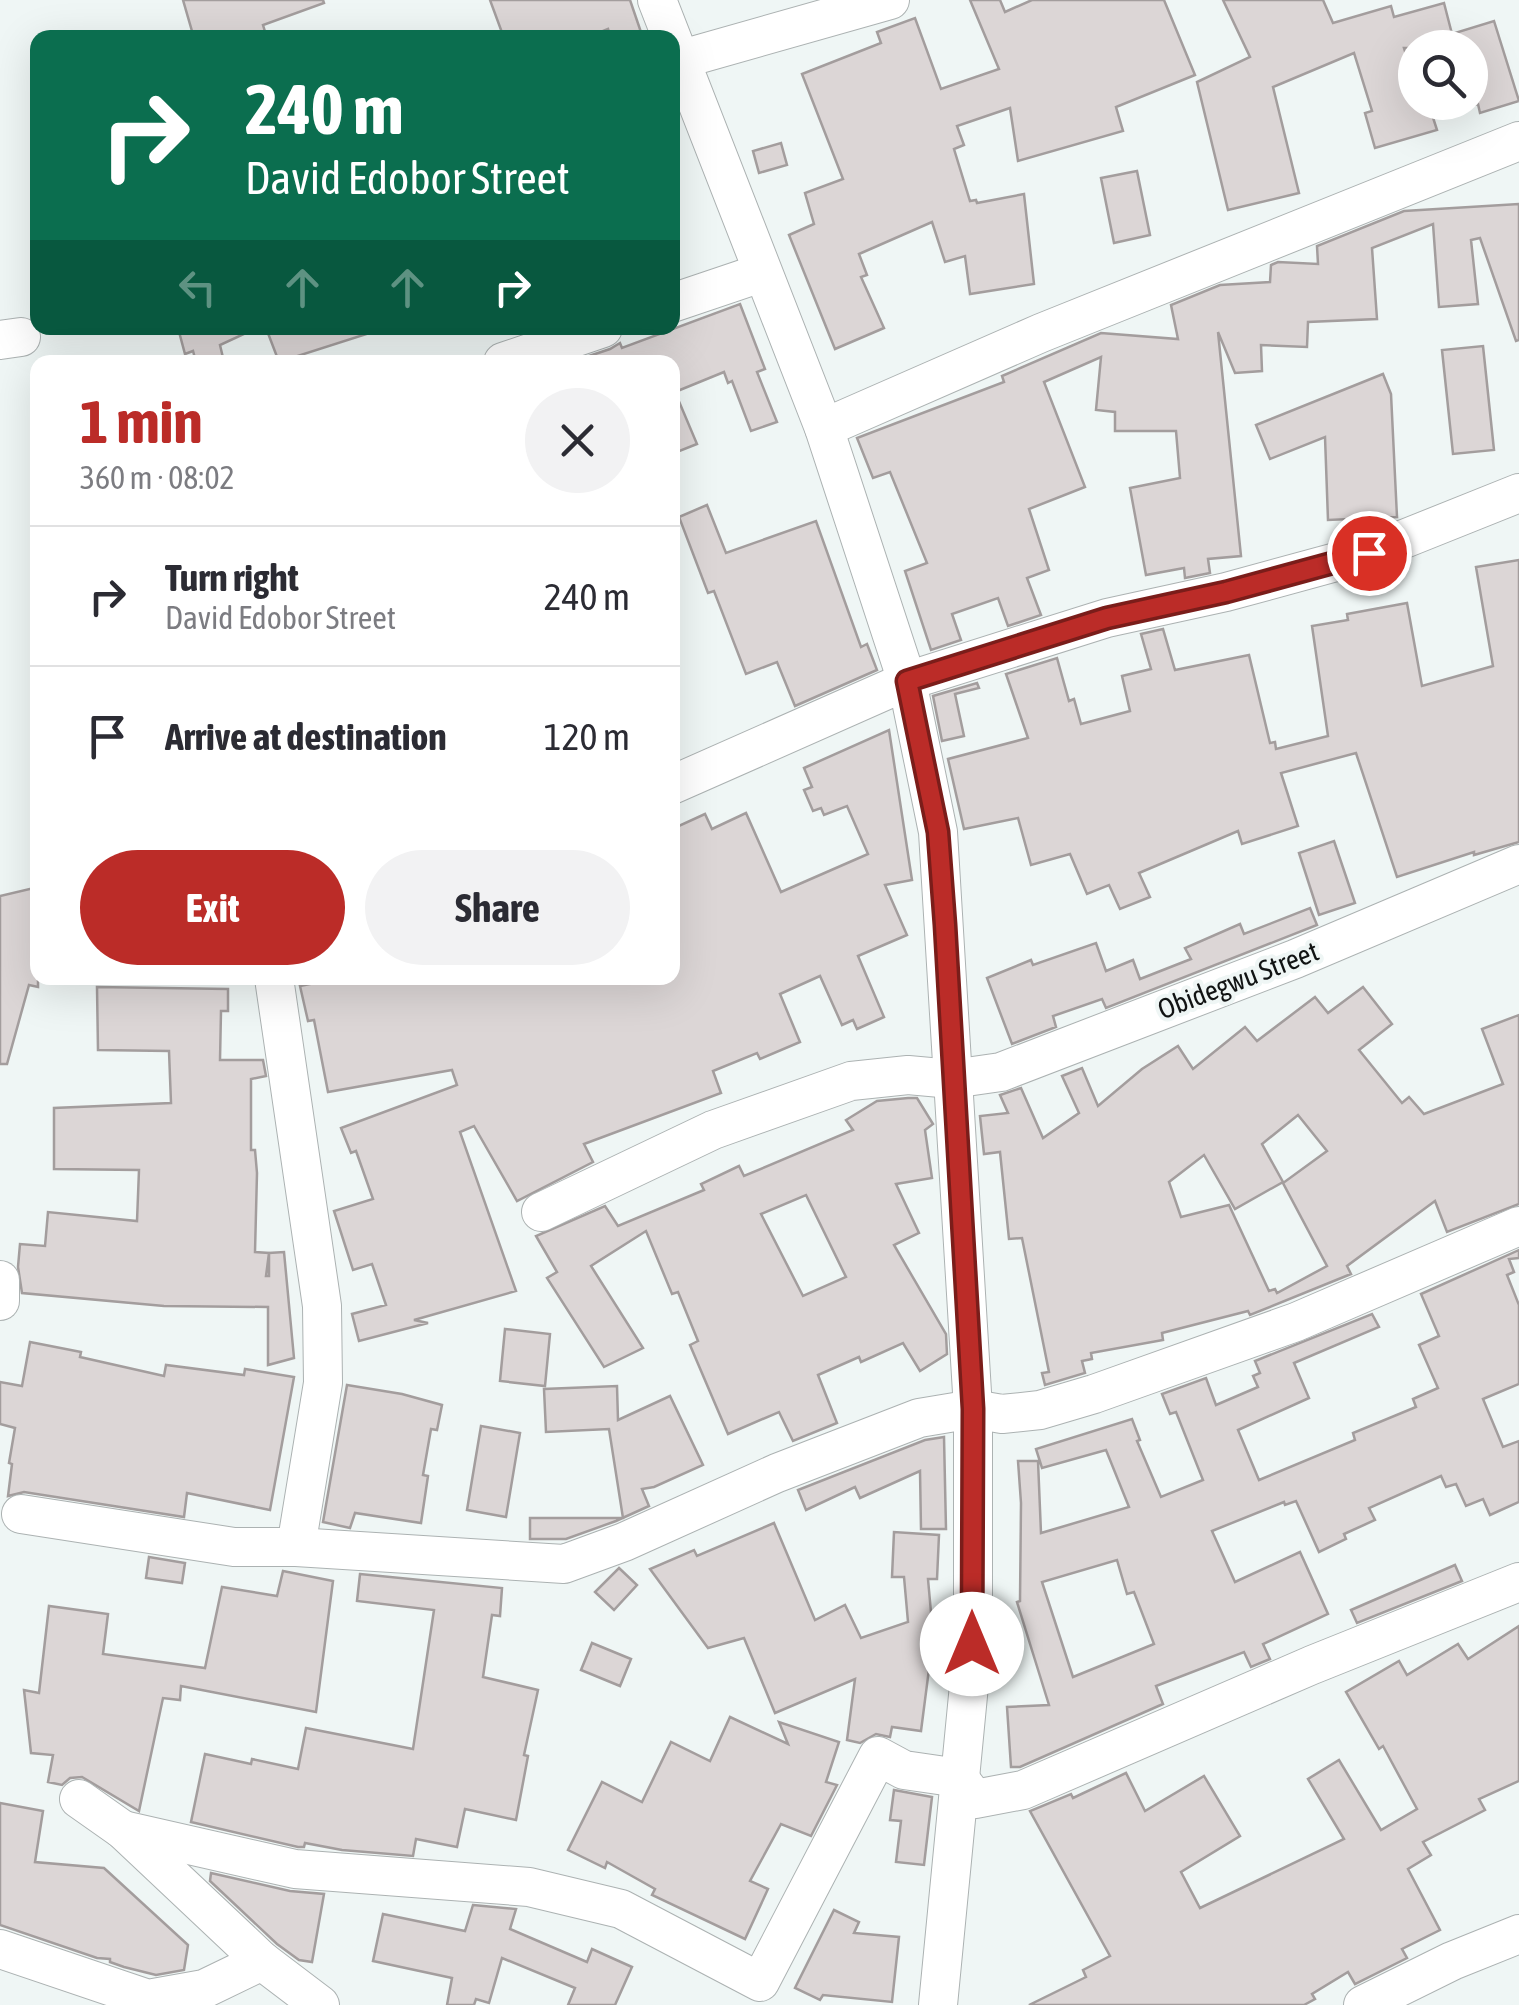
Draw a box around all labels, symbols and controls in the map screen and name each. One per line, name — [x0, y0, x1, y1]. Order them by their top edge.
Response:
map controls — [1398, 30, 1488, 120]
button: search — [1398, 30, 1488, 120]
text: 240 m — [245, 69, 404, 149]
icon: right — [80, 70, 210, 200]
text: David Edobor Street — [245, 152, 570, 204]
icon: left — [170, 260, 225, 315]
icon: ahead — [275, 260, 330, 315]
icon: ahead — [380, 260, 435, 315]
icon: right — [485, 260, 540, 315]
text: 1 min — [80, 387, 203, 456]
button: close — [525, 388, 630, 493]
text: 360 m · 08:02 — [80, 459, 235, 496]
pin — [1327, 511, 1412, 596]
icon: arrive — [1342, 526, 1397, 581]
text: Turn right — [165, 556, 299, 599]
icon: right — [80, 569, 135, 624]
text: 240 m — [544, 575, 630, 618]
text: David Edobor Street — [165, 599, 396, 636]
icon: arrive — [80, 709, 135, 764]
text: Arrive at destination — [165, 715, 447, 758]
text: 120 m — [544, 715, 630, 758]
button: Exit — [80, 850, 345, 965]
button: Share — [365, 850, 630, 965]
street label: Obidegwu Street — [1153, 935, 1323, 1025]
position arrow — [920, 1592, 1024, 1696]

